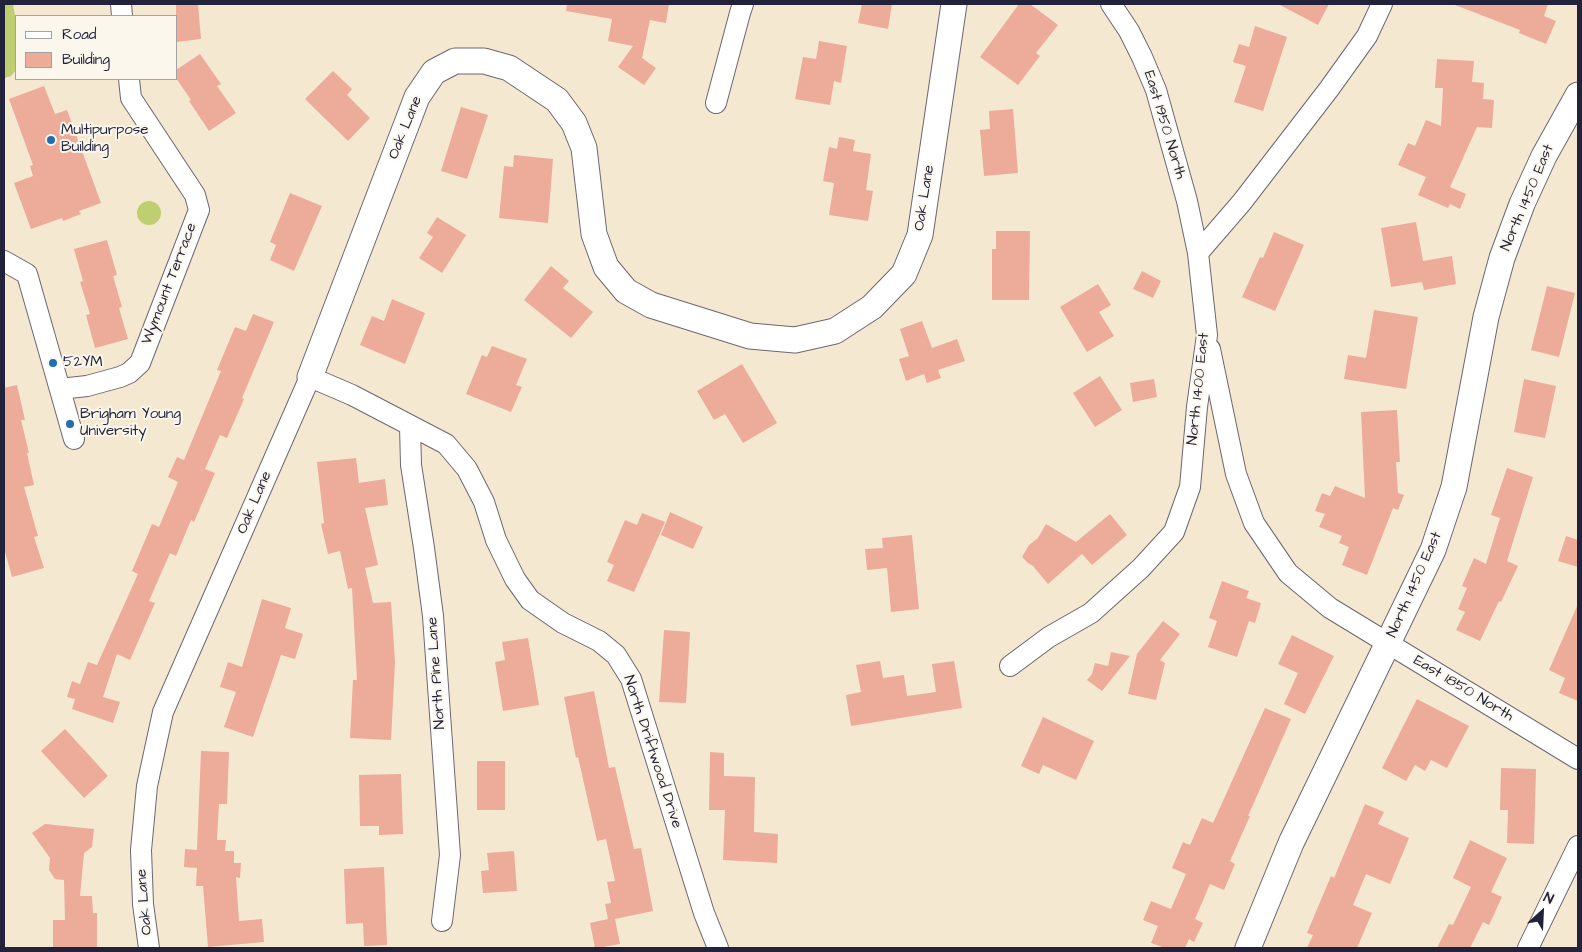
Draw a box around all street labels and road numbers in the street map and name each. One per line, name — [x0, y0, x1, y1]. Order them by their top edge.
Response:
street label: East 1950 North — [1139, 69, 1189, 181]
street label: Oak Lane — [385, 94, 427, 162]
street label: North 1450 East — [1497, 142, 1559, 254]
street label: Oak Lane — [911, 164, 939, 232]
street label: Wymount Terrace — [139, 221, 201, 347]
street label: North 1400 East — [1184, 332, 1214, 446]
street label: Oak Lane — [234, 469, 276, 537]
street label: North 1450 East — [1384, 529, 1446, 641]
street label: North Pine Lane — [424, 616, 450, 730]
street label: East 1850 North — [1410, 652, 1516, 726]
street label: North Driftwood Drive — [619, 673, 685, 831]
street label: Oak Lane — [133, 868, 157, 936]

